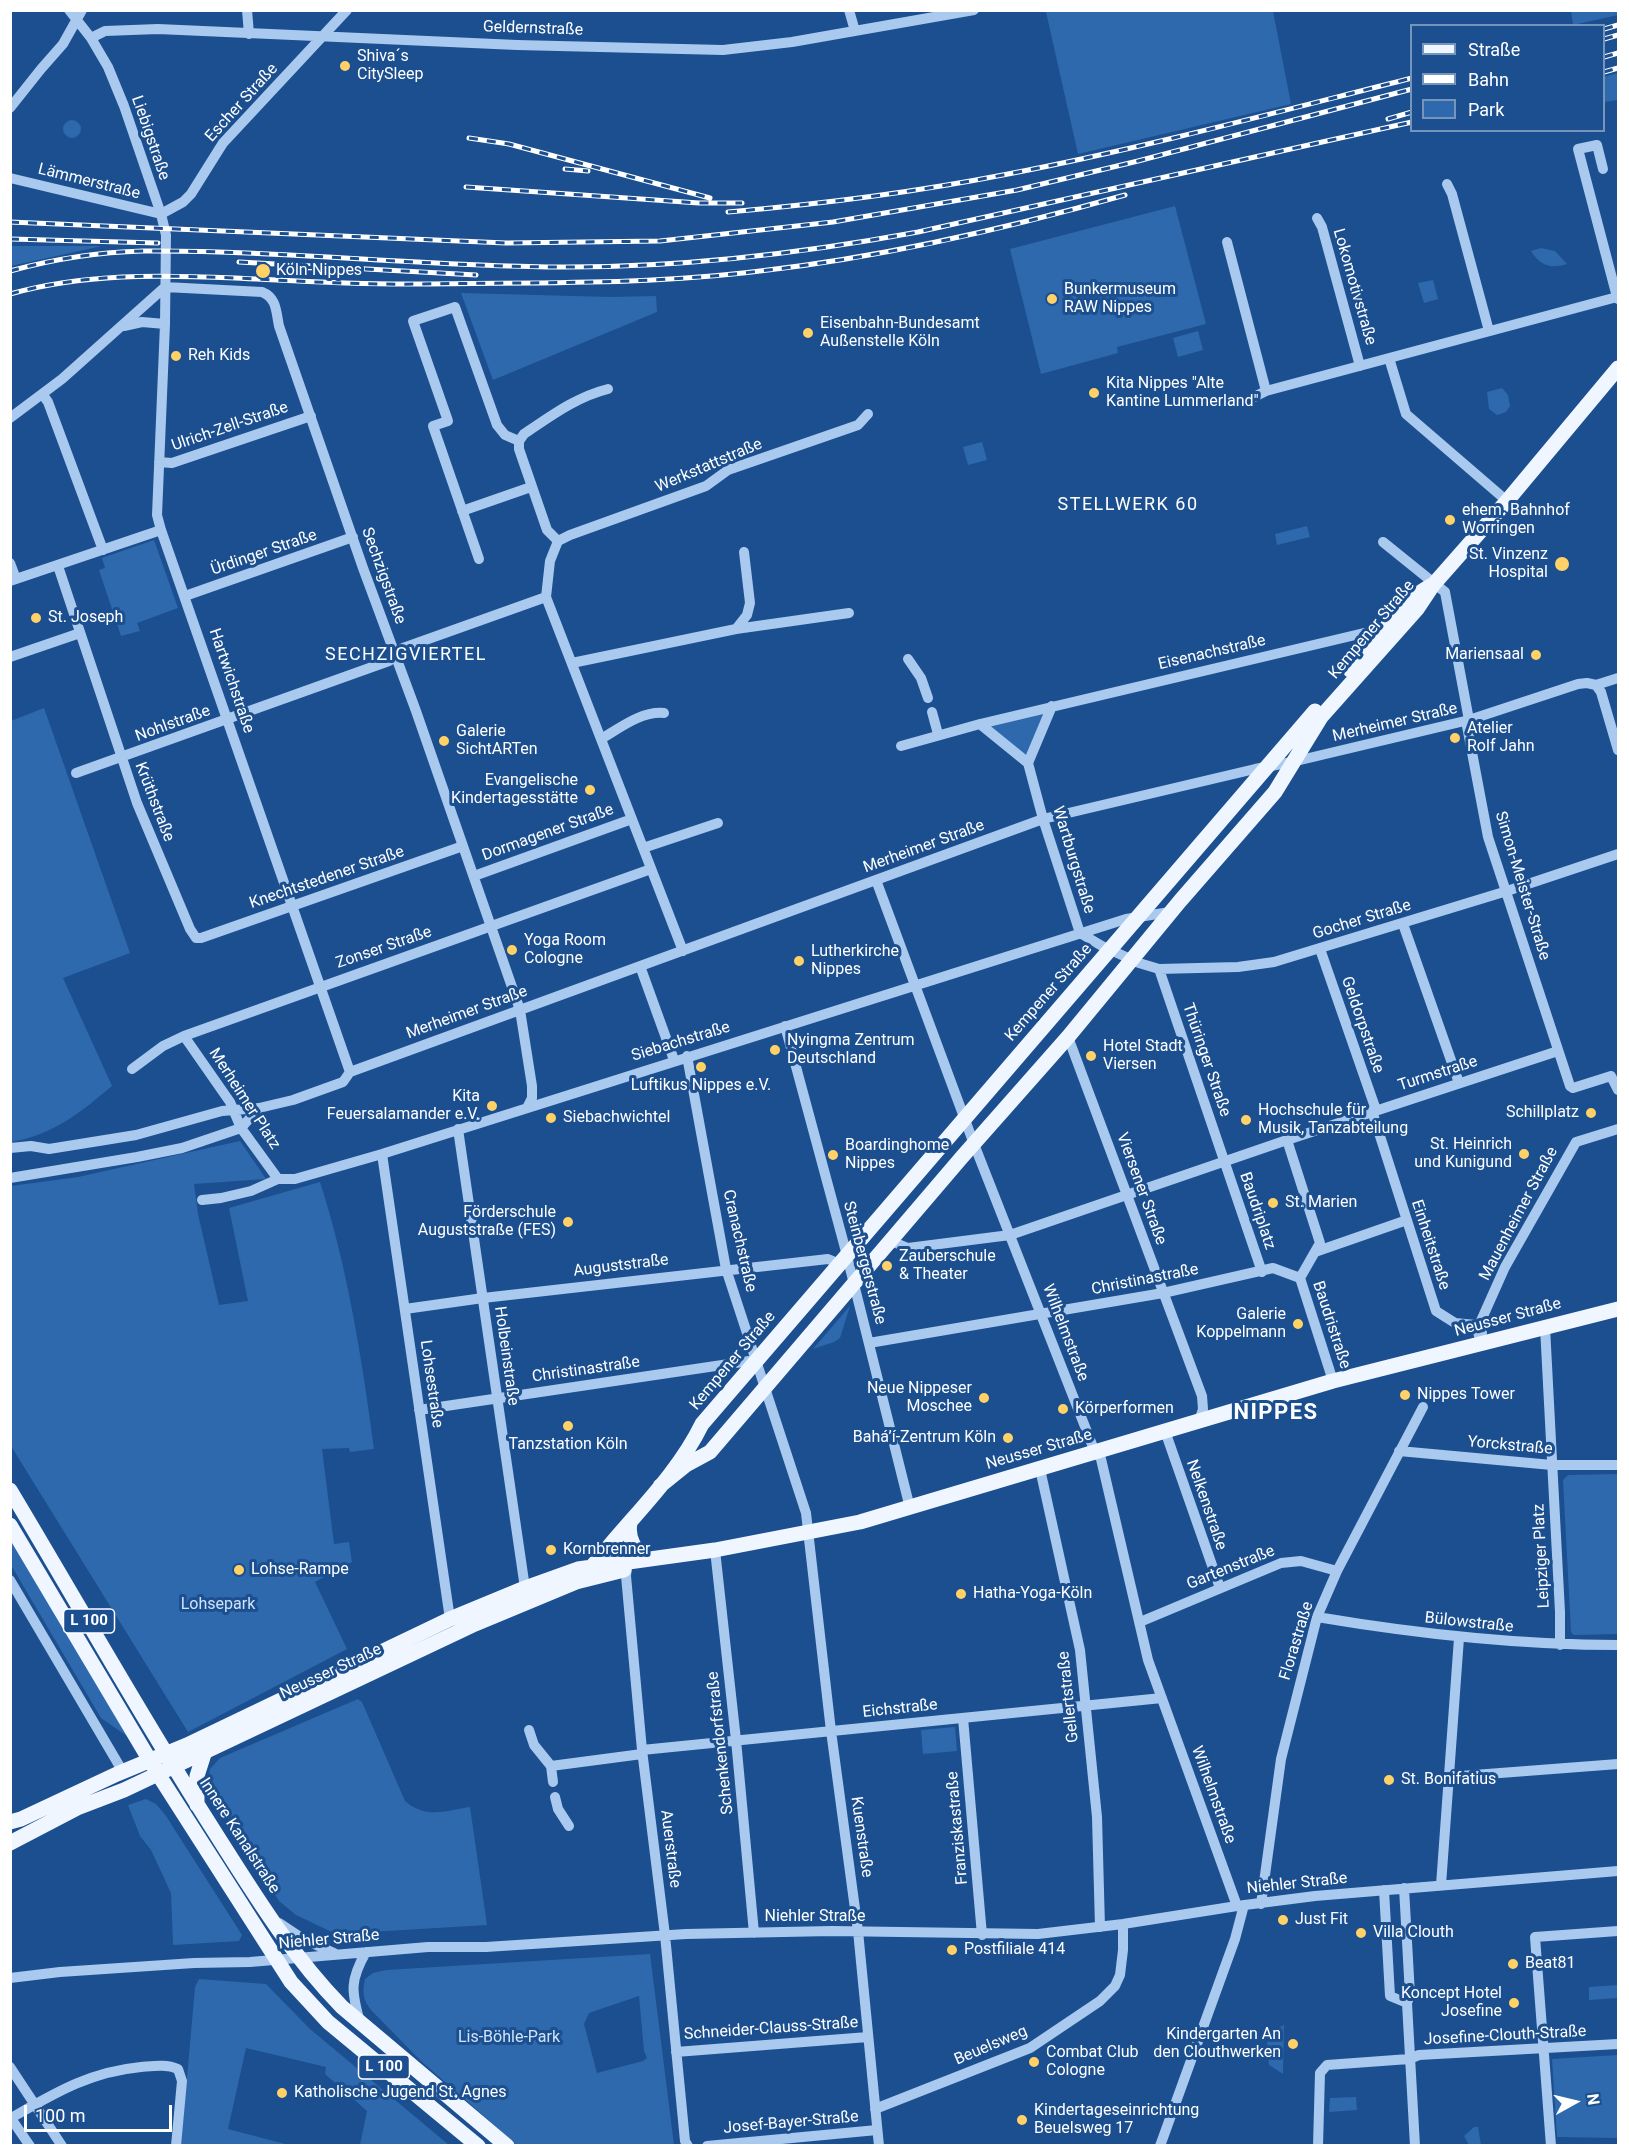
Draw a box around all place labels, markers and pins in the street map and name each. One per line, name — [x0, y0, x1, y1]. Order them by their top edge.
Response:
place label: Shiva´s CitySleep — [357, 47, 423, 85]
marker: Shiva´s CitySleep — [338, 59, 352, 73]
place label: Köln-Nippes — [276, 261, 362, 281]
marker: Köln-Nippes — [254, 262, 272, 280]
place label: Bunkermuseum RAW Nippes — [1064, 280, 1176, 318]
marker: Bunkermuseum RAW Nippes — [1045, 292, 1059, 306]
place label: Eisenbahn-Bundesamt Außenstelle Köln — [820, 314, 980, 352]
marker: Eisenbahn-Bundesamt Außenstelle Köln — [801, 326, 815, 340]
place label: Reh Kids — [188, 346, 250, 366]
marker: Reh Kids — [169, 349, 183, 363]
place label: Kita Nippes "Alte Kantine Lummerland" — [1106, 374, 1259, 412]
marker: Kita Nippes "Alte Kantine Lummerland" — [1087, 386, 1101, 400]
place label: ehem. Bahnhof Worringen — [1462, 501, 1570, 539]
marker: ehem. Bahnhof Worringen — [1443, 513, 1457, 527]
place label: St. Vinzenz Hospital — [1469, 545, 1548, 583]
marker: St. Vinzenz Hospital — [1553, 555, 1571, 573]
place label: St. Joseph — [48, 608, 123, 628]
marker: St. Joseph — [29, 611, 43, 625]
place label: Mariensaal — [1445, 645, 1524, 665]
marker: Mariensaal — [1529, 648, 1543, 662]
place label: Atelier Rolf Jahn — [1467, 719, 1535, 757]
place label: Galerie SichtARTen — [456, 722, 538, 760]
marker: Atelier Rolf Jahn — [1448, 731, 1462, 745]
marker: Galerie SichtARTen — [437, 734, 451, 748]
place label: Evangelische Kindertagesstätte — [451, 771, 578, 809]
marker: Evangelische Kindertagesstätte — [583, 783, 597, 797]
place label: Yoga Room Cologne — [524, 931, 606, 969]
place label: Lutherkirche Nippes — [811, 942, 899, 980]
marker: Yoga Room Cologne — [505, 943, 519, 957]
marker: Lutherkirche Nippes — [792, 954, 806, 968]
place label: Nyingma Zentrum Deutschland — [787, 1031, 915, 1069]
place label: Hotel Stadt Viersen — [1103, 1037, 1183, 1075]
marker: Nyingma Zentrum Deutschland — [768, 1043, 782, 1057]
marker: Hotel Stadt Viersen — [1084, 1049, 1098, 1063]
marker: Luftikus Nippes e.V. — [694, 1060, 708, 1074]
place label: Luftikus Nippes e.V. — [631, 1076, 771, 1096]
place label: Kita Feuersalamander e.V. — [327, 1087, 480, 1125]
marker: Kita Feuersalamander e.V. — [485, 1099, 499, 1113]
place label: Hochschule für Musik, Tanzabteilung — [1258, 1101, 1408, 1139]
place label: Schillplatz — [1506, 1103, 1579, 1123]
marker: Schillplatz — [1584, 1106, 1598, 1120]
place label: Siebachwichtel — [563, 1108, 670, 1128]
marker: Siebachwichtel — [544, 1111, 558, 1125]
marker: Hochschule für Musik, Tanzabteilung — [1239, 1113, 1253, 1127]
place label: St. Heinrich und Kunigund — [1414, 1135, 1512, 1173]
place label: Boardinghome Nippes — [845, 1136, 949, 1174]
marker: St. Heinrich und Kunigund — [1517, 1147, 1531, 1161]
marker: Boardinghome Nippes — [826, 1148, 840, 1162]
place label: St. Marien — [1285, 1193, 1357, 1213]
marker: St. Marien — [1266, 1196, 1280, 1210]
place label: Förderschule Auguststraße (FES) — [418, 1203, 556, 1241]
marker: Förderschule Auguststraße (FES) — [561, 1215, 575, 1229]
place label: Zauberschule & Theater — [899, 1247, 996, 1285]
marker: Zauberschule & Theater — [880, 1259, 894, 1273]
place label: Galerie Koppelmann — [1196, 1305, 1286, 1343]
marker: Galerie Koppelmann — [1291, 1317, 1305, 1331]
place label: Neue Nippeser Moschee — [867, 1379, 972, 1417]
place label: Nippes Tower — [1417, 1385, 1515, 1405]
marker: Nippes Tower — [1398, 1388, 1412, 1402]
marker: Neue Nippeser Moschee — [977, 1391, 991, 1405]
place label: Körperformen — [1075, 1399, 1174, 1419]
marker: Körperformen — [1056, 1402, 1070, 1416]
marker: Tanzstation Köln — [561, 1419, 575, 1433]
place label: Bahá’í-Zentrum Köln — [853, 1428, 996, 1448]
marker: Bahá’í-Zentrum Köln — [1001, 1431, 1015, 1445]
place label: Tanzstation Köln — [508, 1435, 628, 1455]
place label: Kornbrenner — [563, 1540, 651, 1560]
marker: Kornbrenner — [544, 1543, 558, 1557]
place label: Lohse-Rampe — [251, 1560, 349, 1580]
marker: Lohse-Rampe — [232, 1563, 246, 1577]
place label: Hatha-Yoga-Köln — [973, 1584, 1092, 1604]
marker: Hatha-Yoga-Köln — [954, 1587, 968, 1601]
place label: St. Bonifatius — [1401, 1770, 1496, 1790]
marker: St. Bonifatius — [1382, 1773, 1396, 1787]
place label: Just Fit — [1295, 1910, 1348, 1930]
marker: Just Fit — [1276, 1913, 1290, 1927]
place label: Villa Clouth — [1373, 1923, 1454, 1943]
marker: Villa Clouth — [1354, 1926, 1368, 1940]
place label: Postfiliale 414 — [964, 1940, 1065, 1960]
marker: Postfiliale 414 — [945, 1943, 959, 1957]
place label: Beat81 — [1525, 1954, 1575, 1974]
marker: Beat81 — [1506, 1957, 1520, 1971]
place label: Koncept Hotel Josefine — [1401, 1984, 1502, 2022]
marker: Koncept Hotel Josefine — [1507, 1996, 1521, 2010]
place label: Kindergarten An den Clouthwerken — [1153, 2025, 1281, 2063]
marker: Kindergarten An den Clouthwerken — [1286, 2037, 1300, 2051]
place label: Combat Club Cologne — [1046, 2043, 1139, 2081]
marker: Combat Club Cologne — [1027, 2055, 1041, 2069]
place label: Katholische Jugend St. Agnes — [294, 2083, 506, 2103]
marker: Katholische Jugend St. Agnes — [275, 2086, 289, 2100]
place label: Kindertageseinrichtung Beuelsweg 17 — [1034, 2101, 1199, 2139]
marker: Kindertageseinrichtung Beuelsweg 17 — [1015, 2113, 1029, 2127]

